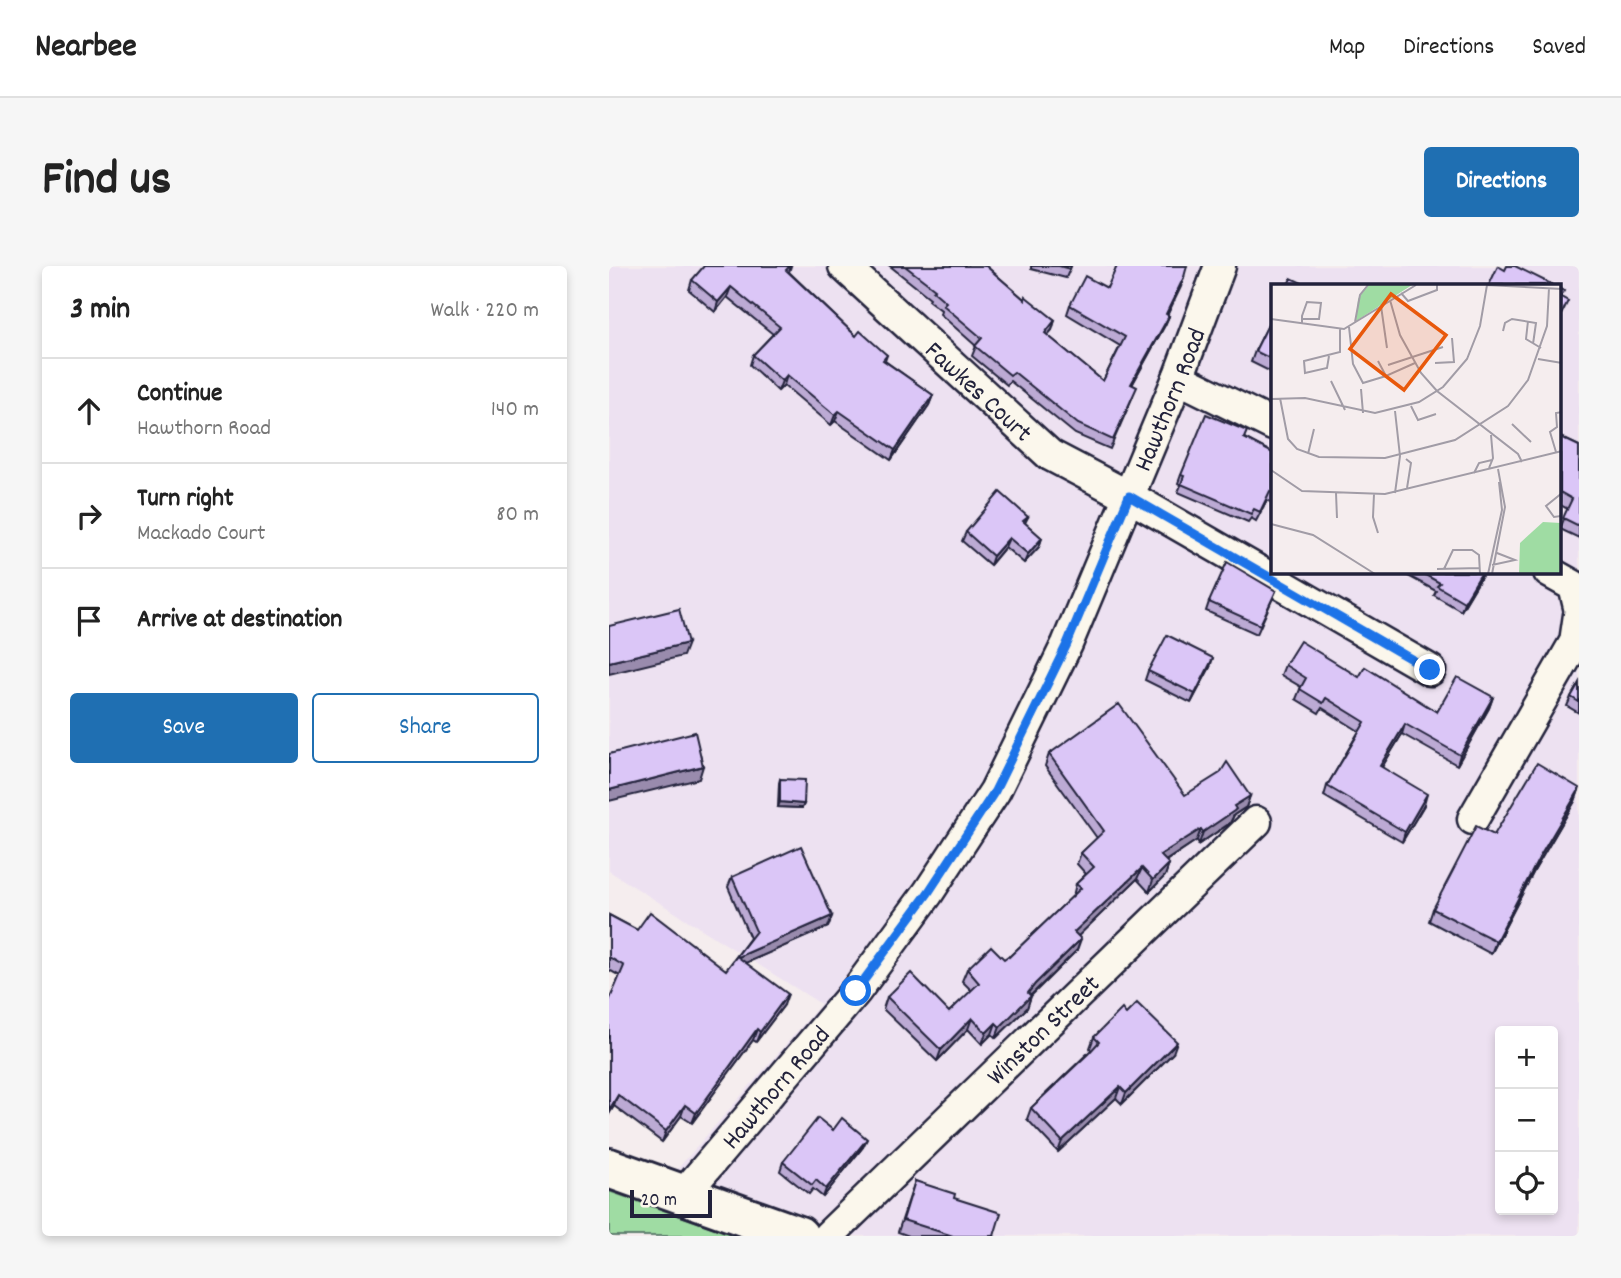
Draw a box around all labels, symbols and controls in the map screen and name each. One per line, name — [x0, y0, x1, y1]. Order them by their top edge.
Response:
text: Nearbee — [35, 25, 137, 72]
text: Map — [1329, 31, 1365, 65]
text: Directions — [1403, 31, 1494, 65]
text: Saved — [1532, 31, 1586, 65]
text: Find us — [42, 147, 171, 217]
button: Directions — [1424, 147, 1579, 217]
inset map — [1271, 284, 1562, 574]
text: 3 min — [70, 290, 130, 333]
text: Walk · 220 m — [431, 295, 539, 328]
street label: Hawthorn Road — [1126, 323, 1217, 478]
street label: Fawkes Court — [915, 334, 1040, 452]
text: Continue — [137, 376, 222, 413]
icon: ahead — [70, 392, 108, 430]
text: 140 m — [491, 394, 539, 427]
text: Hawthorn Road — [137, 413, 271, 446]
text: Turn right — [137, 481, 234, 518]
icon: right — [70, 497, 108, 535]
text: 80 m — [496, 499, 539, 532]
text: Mackado Court — [137, 518, 266, 551]
icon: arrive — [70, 602, 108, 640]
text: Arrive at destination — [137, 602, 342, 639]
route end — [1414, 654, 1445, 685]
button: Save — [70, 693, 298, 763]
button: Share — [312, 693, 539, 763]
street label: Winston Street — [980, 967, 1110, 1095]
route start — [840, 975, 871, 1006]
street label: Hawthorn Road — [714, 1019, 841, 1159]
map controls — [1495, 1026, 1558, 1215]
button: + — [1495, 1026, 1558, 1089]
button: − — [1495, 1089, 1558, 1152]
button: locate — [1495, 1152, 1558, 1215]
scale bar — [630, 1187, 712, 1219]
text: 20 m — [641, 1188, 677, 1215]

